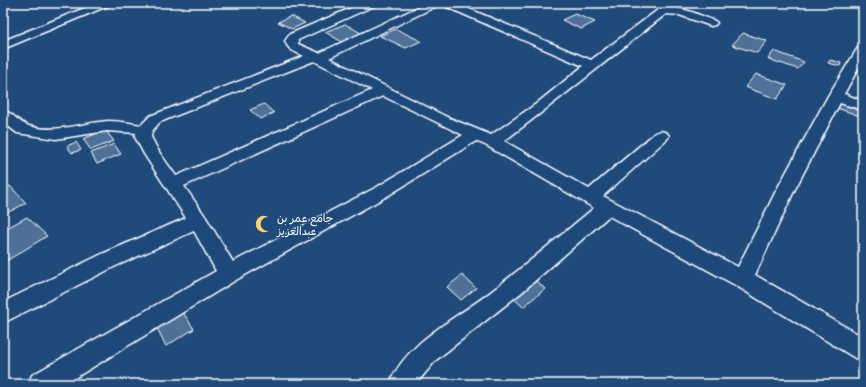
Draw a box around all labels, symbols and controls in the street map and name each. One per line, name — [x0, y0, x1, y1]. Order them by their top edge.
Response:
place label: جامع عمر بن عبدالعزيز — [276, 211, 333, 239]
mosque icon: جامع عمر بن عبدالعزيز — [254, 214, 274, 234]

